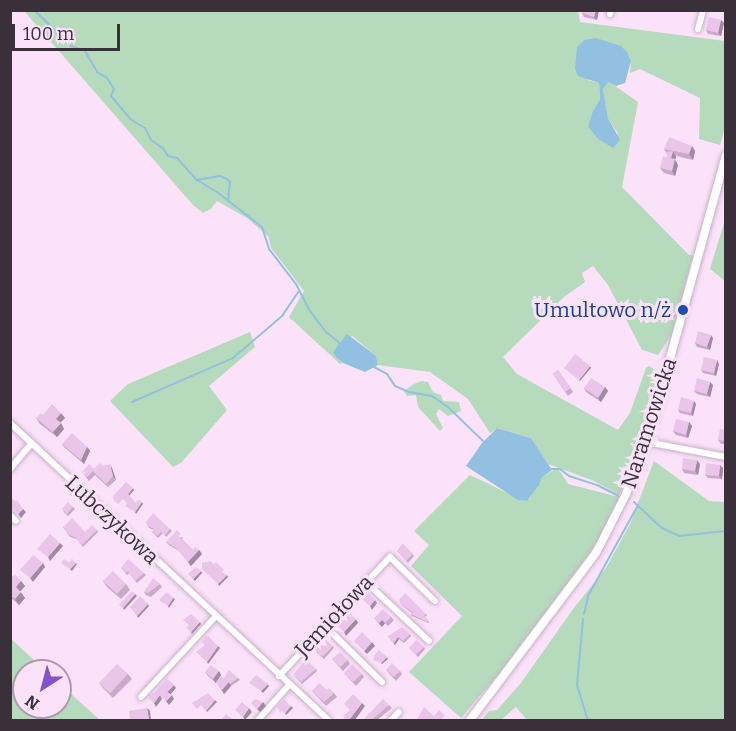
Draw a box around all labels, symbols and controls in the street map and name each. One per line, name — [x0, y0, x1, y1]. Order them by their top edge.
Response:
scale bar — [15, 12, 123, 50]
text: 100 m — [23, 23, 74, 45]
place label: Umultowo n/ż — [534, 297, 671, 323]
marker: Umultowo n/ż — [676, 303, 690, 317]
street label: Naramowicka — [616, 355, 682, 491]
street label: Lubczykowa — [60, 470, 164, 570]
street label: Jemiołowa — [290, 570, 378, 662]
north arrow — [12, 659, 72, 719]
text: N — [22, 691, 43, 714]

